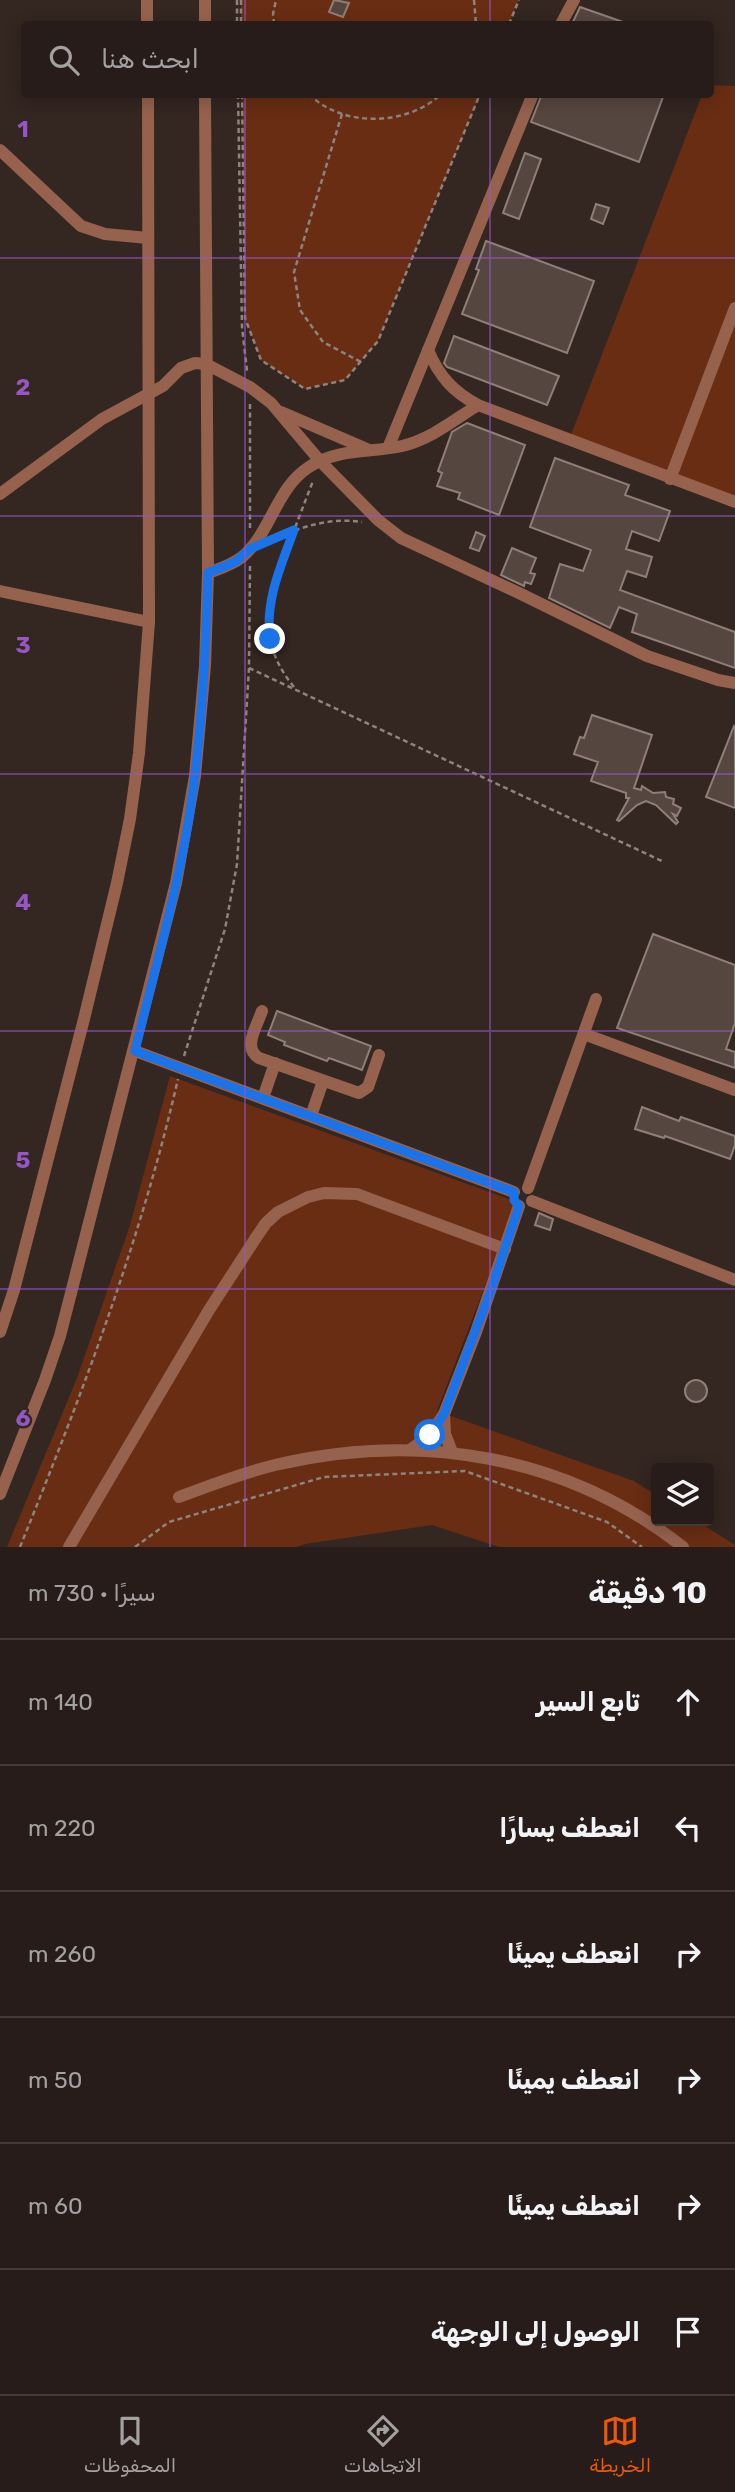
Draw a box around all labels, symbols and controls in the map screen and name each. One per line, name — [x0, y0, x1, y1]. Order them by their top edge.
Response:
search box — [21, 21, 714, 98]
icon: search — [45, 41, 83, 79]
text: ابحث هنا — [101, 44, 199, 75]
text: 1 — [17, 115, 29, 143]
text: 2 — [16, 373, 30, 401]
route end — [254, 623, 285, 654]
text: 3 — [15, 631, 31, 659]
text: 4 — [15, 888, 31, 916]
text: 5 — [16, 1146, 31, 1174]
text: 6 — [16, 1404, 31, 1432]
route start — [414, 1419, 445, 1450]
map controls — [651, 1463, 714, 1526]
button: layers — [651, 1463, 714, 1526]
text: 10 دقيقة — [588, 1575, 707, 1611]
text: سيرًا · 730 m — [28, 1579, 156, 1607]
icon: ahead — [669, 1683, 707, 1721]
text: تابع السير — [536, 1687, 640, 1718]
text: 140 m — [28, 1688, 93, 1716]
icon: left — [669, 1809, 707, 1847]
text: انعطف يسارًا — [499, 1813, 640, 1844]
text: 220 m — [28, 1814, 96, 1842]
icon: right — [669, 1935, 707, 1973]
text: انعطف يمينًا — [507, 1939, 640, 1970]
text: 260 m — [28, 1940, 96, 1968]
icon: right — [669, 2061, 707, 2099]
text: انعطف يمينًا — [507, 2065, 640, 2096]
text: 50 m — [28, 2066, 82, 2094]
icon: right — [669, 2187, 707, 2225]
text: انعطف يمينًا — [507, 2191, 640, 2222]
text: 60 m — [28, 2192, 83, 2220]
icon: arrive — [669, 2313, 707, 2351]
text: الوصول إلى الوجهة — [431, 2317, 640, 2348]
tab: المحفوظات — [84, 2412, 176, 2477]
tab: الاتجاهات — [344, 2412, 422, 2477]
tab: الخريطة — [589, 2412, 651, 2477]

